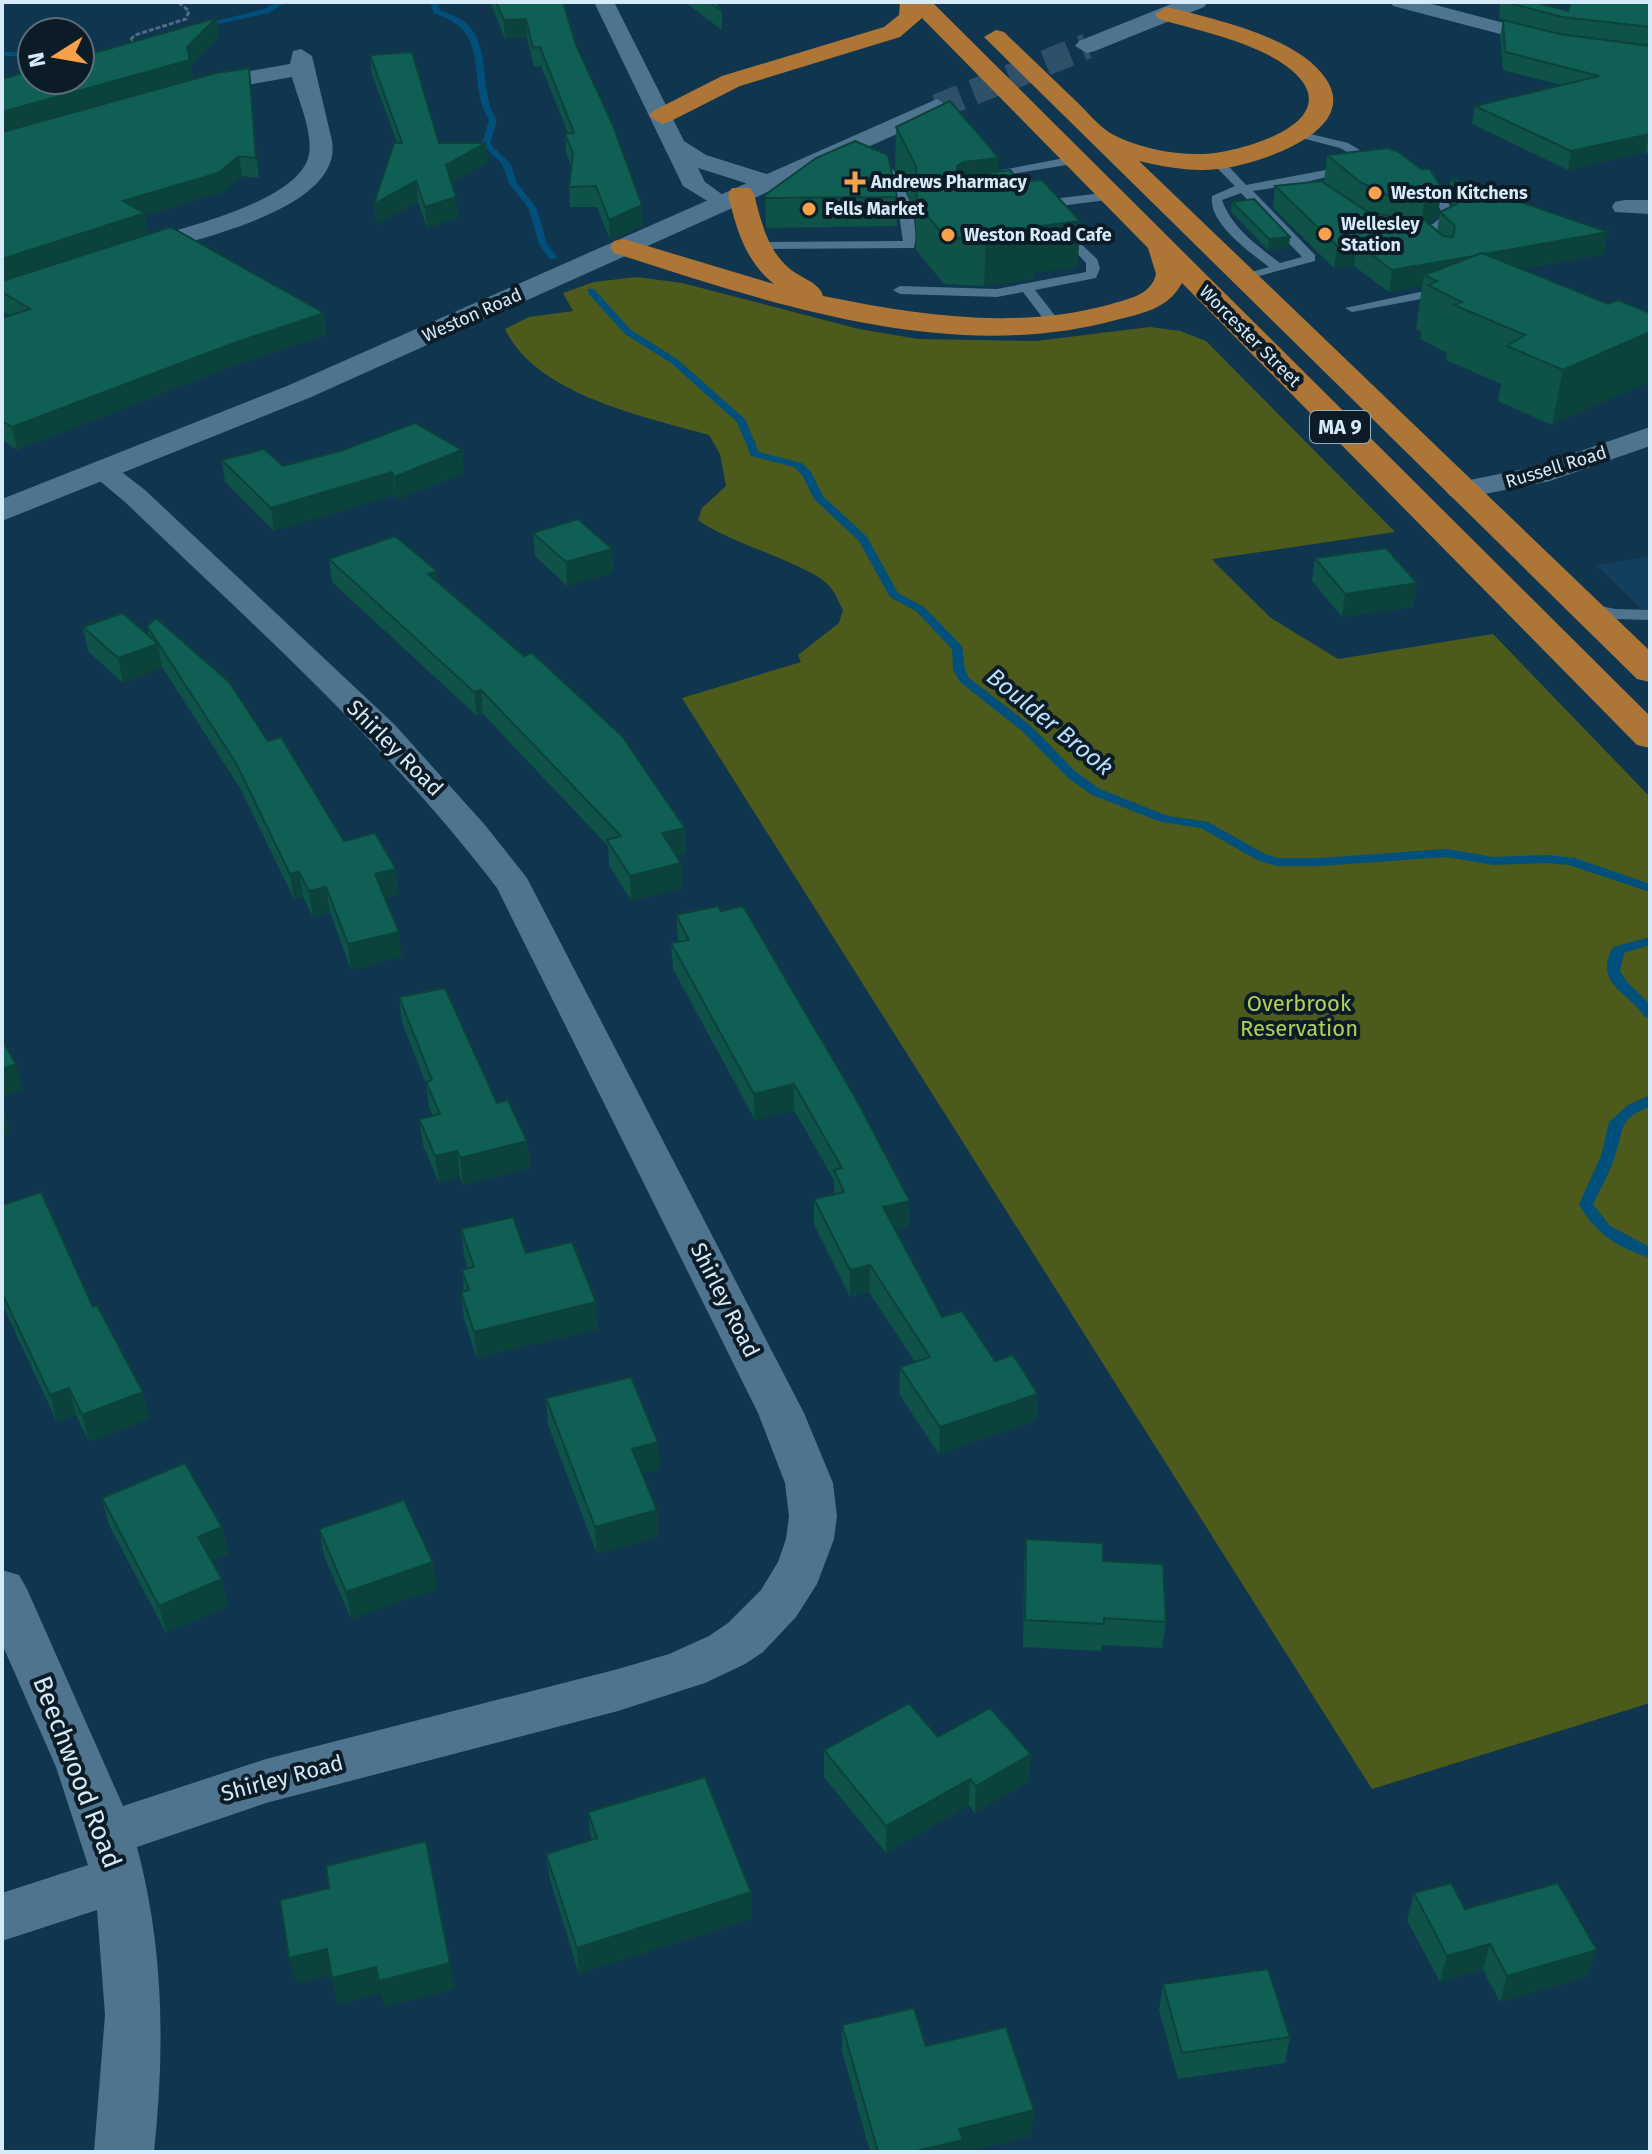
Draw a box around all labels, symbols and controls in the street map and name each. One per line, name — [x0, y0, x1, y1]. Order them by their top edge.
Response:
north arrow — [16, 16, 96, 96]
text: N — [22, 50, 52, 69]
place label: Andrews Pharmacy — [870, 171, 1027, 193]
marker: Andrews Pharmacy — [846, 173, 864, 191]
place label: Weston Kitchens — [1391, 182, 1528, 204]
marker: Weston Kitchens — [1366, 184, 1384, 202]
place label: Fells Market — [825, 198, 926, 220]
marker: Fells Market — [800, 200, 818, 218]
place label: Wellesley Station — [1341, 213, 1420, 256]
place label: Weston Road Cafe — [964, 224, 1112, 246]
marker: Wellesley Station — [1316, 225, 1334, 243]
marker: Weston Road Cafe — [939, 226, 957, 244]
street label: Worcester Street — [1195, 281, 1306, 392]
street label: Weston Road — [419, 283, 525, 347]
road number: MA 9 — [1310, 411, 1370, 443]
street label: Russell Road — [1503, 441, 1609, 493]
water label: Boulder Brook — [981, 663, 1119, 781]
street label: Shirley Road — [341, 694, 449, 802]
park label: Overbrook Reservation — [1240, 990, 1358, 1042]
street label: Shirley Road — [685, 1238, 765, 1362]
street label: Beechwood Road — [26, 1672, 128, 1872]
street label: Shirley Road — [218, 1749, 346, 1807]

